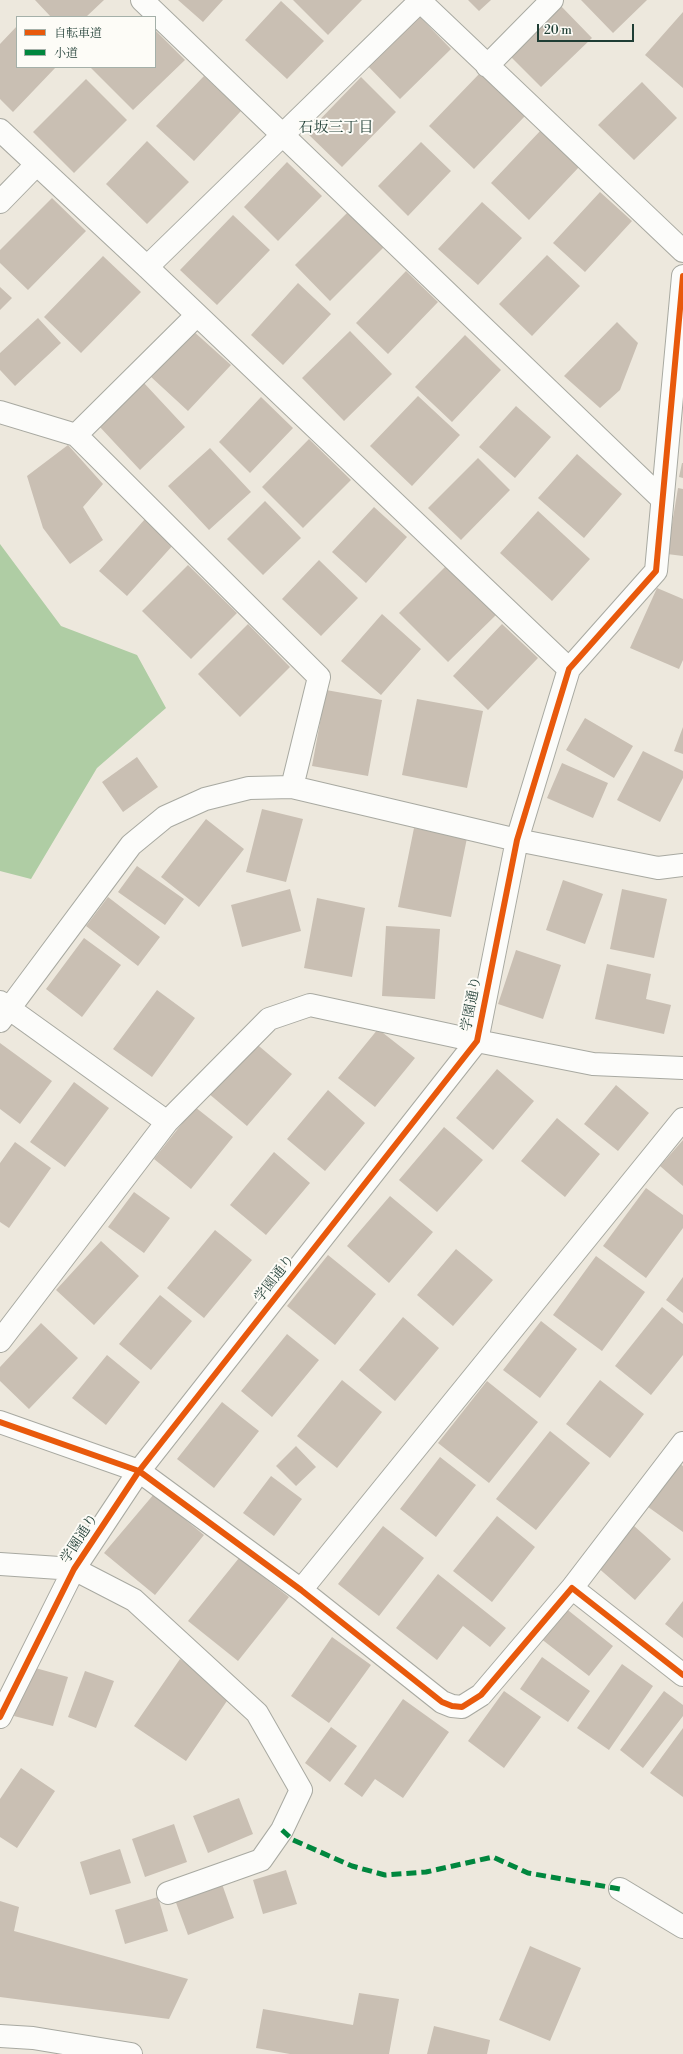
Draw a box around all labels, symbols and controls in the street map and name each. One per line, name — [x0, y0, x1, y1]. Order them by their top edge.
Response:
legend — [16, 16, 156, 68]
scale bar — [539, 16, 636, 42]
text: 20 m — [544, 23, 572, 38]
text: 自転車道 — [54, 26, 102, 41]
text: 小道 — [54, 46, 78, 61]
district label: 石坂三丁目 — [299, 119, 373, 137]
street label: 学園通り — [458, 975, 486, 1033]
street label: 学園通り — [251, 1252, 299, 1306]
street label: 学園通り — [58, 1511, 102, 1567]

